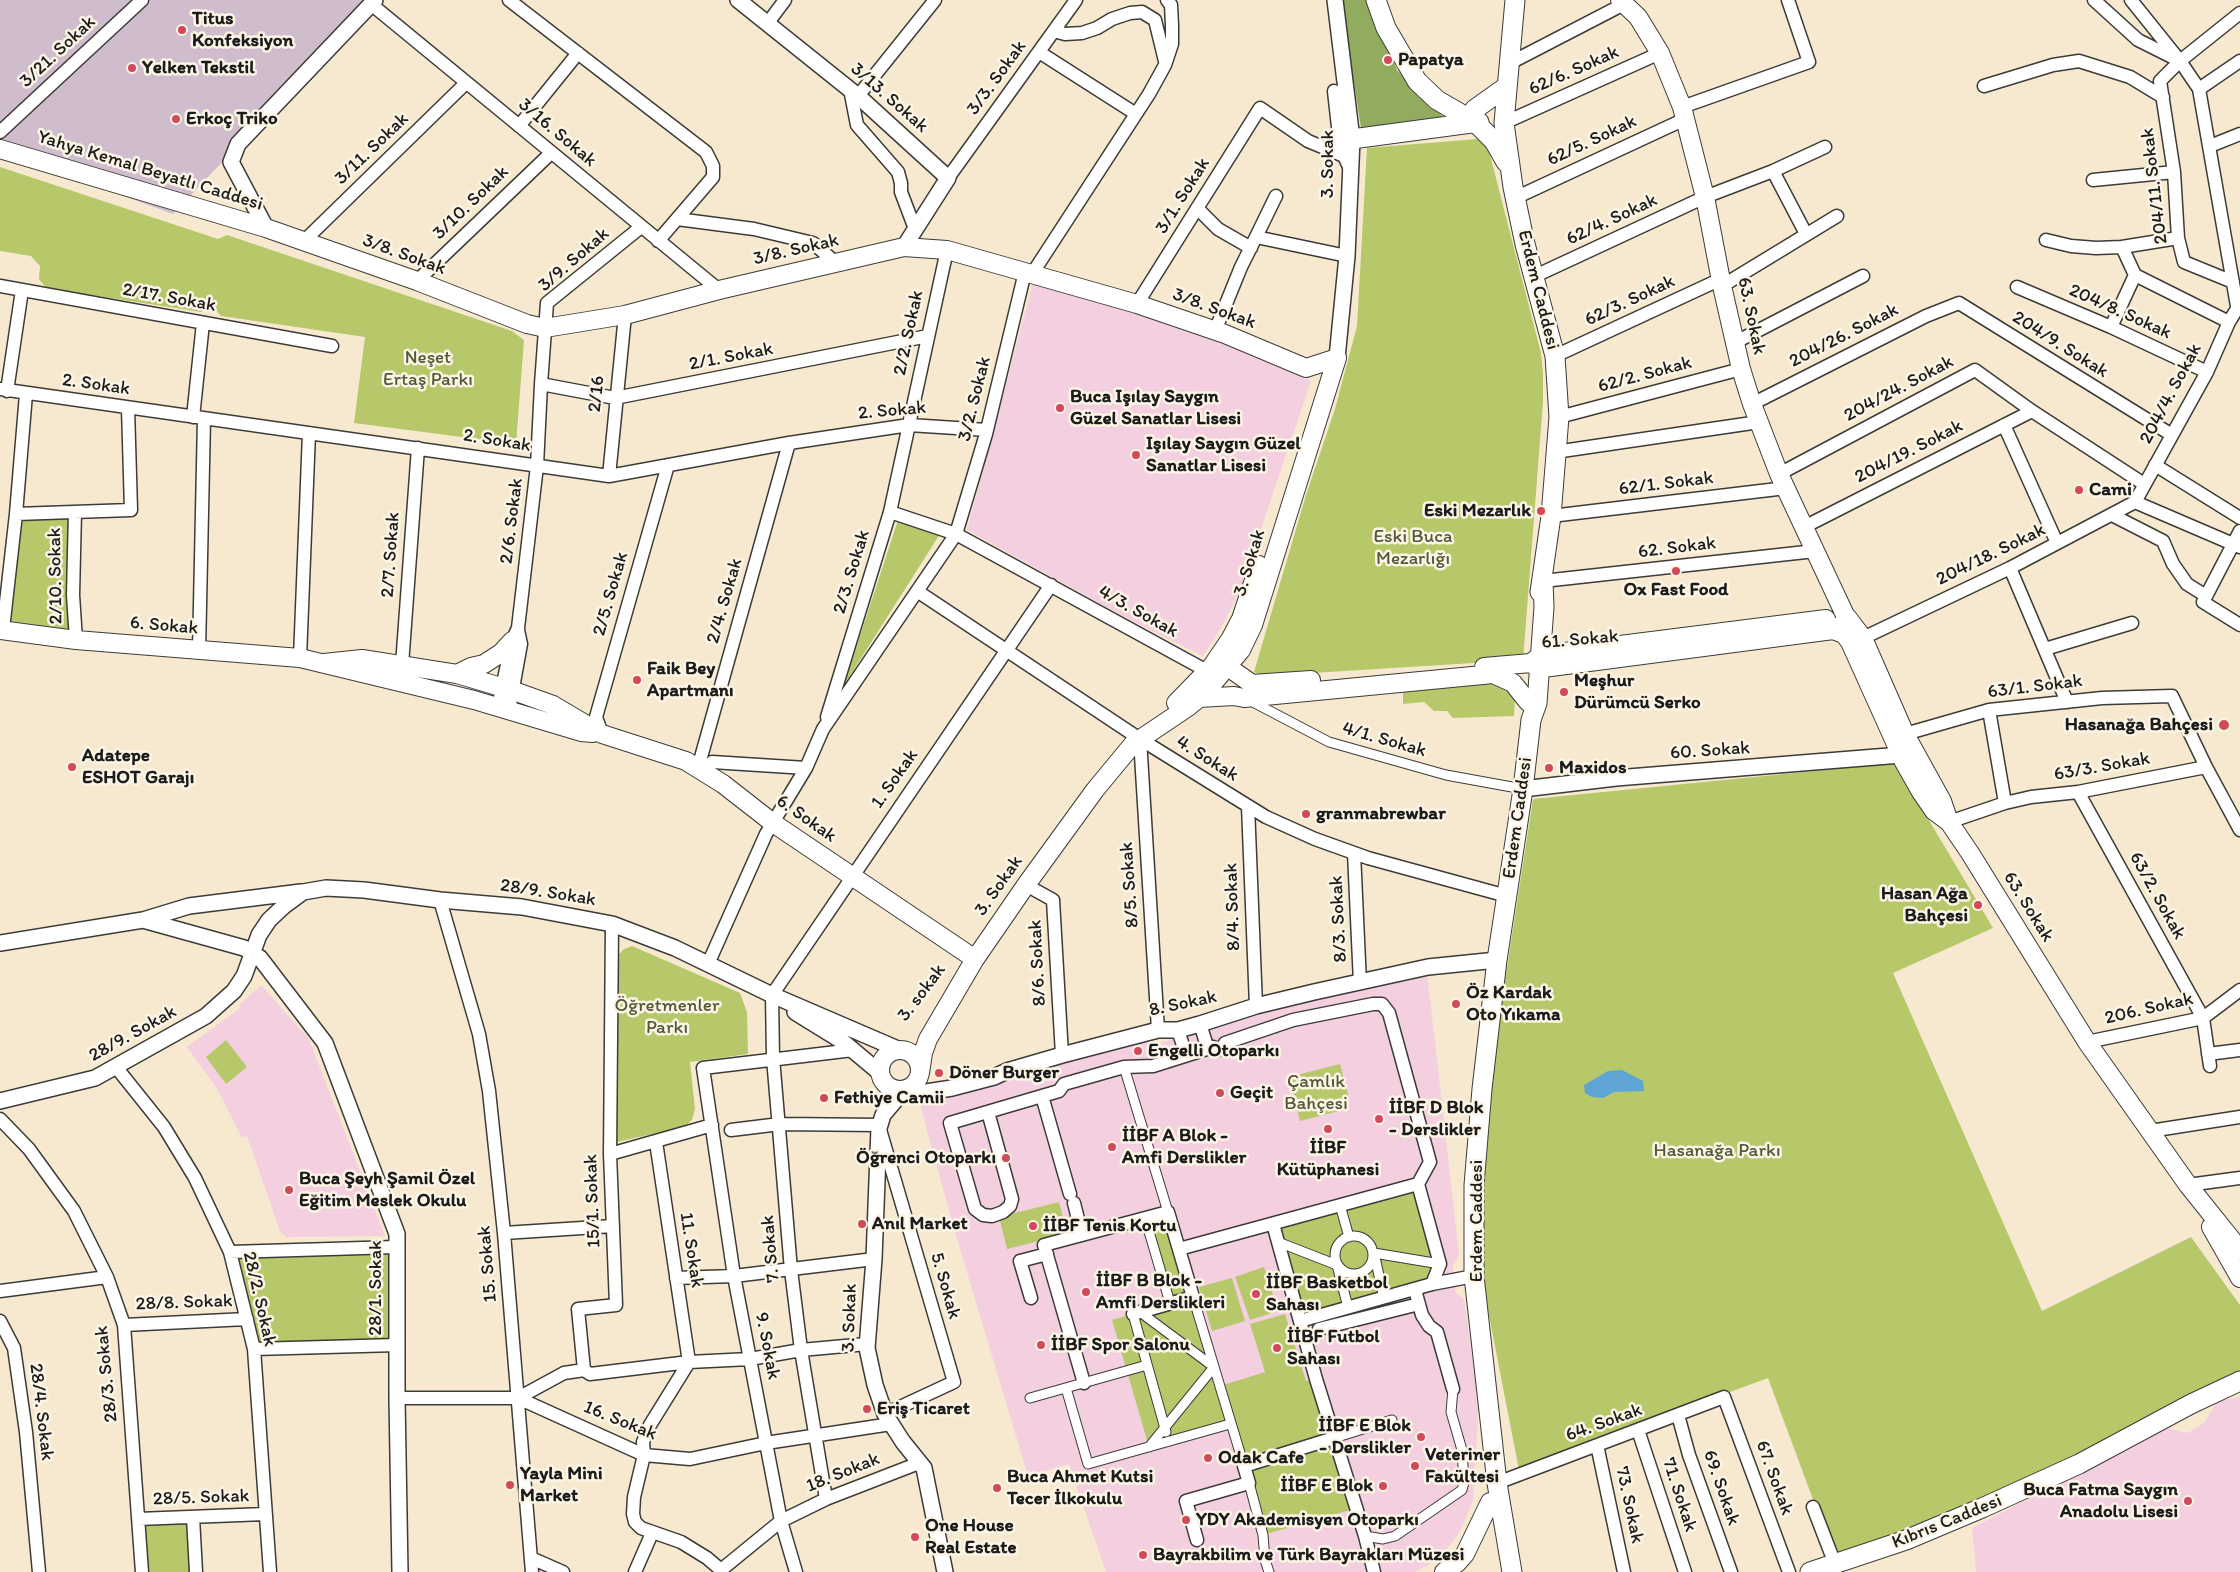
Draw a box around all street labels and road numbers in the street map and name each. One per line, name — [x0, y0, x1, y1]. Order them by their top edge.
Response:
street label: 3/21. Sokak — [15, 11, 101, 93]
street label: 3/3. Sokak — [962, 36, 1032, 120]
street label: 62/6. Sokak — [1525, 41, 1623, 101]
street label: 3/13. Sokak — [845, 58, 933, 138]
street label: 3/16. Sokak — [513, 94, 601, 172]
street label: 3/11. Sokak — [330, 108, 414, 190]
street label: 62/5. Sokak — [1544, 110, 1640, 172]
street label: Yahya Kemal Beyatlı Caddesi — [34, 126, 266, 216]
street label: 204/11. Sokak — [2137, 127, 2173, 245]
street label: 3. Sokak — [1317, 130, 1339, 198]
street label: 3/1. Sokak — [1151, 154, 1215, 238]
street label: 3/10. Sokak — [428, 161, 514, 245]
street label: 62/4. Sokak — [1563, 189, 1661, 251]
street label: 3/9. Sokak — [534, 223, 614, 297]
street label: Erdem Caddesi — [1512, 228, 1564, 352]
street label: 3/8. Sokak — [359, 229, 449, 281]
street label: 3/8. Sokak — [751, 229, 841, 271]
street label: 62/3. Sokak — [1581, 270, 1679, 332]
street label: 63. Sokak — [1732, 275, 1770, 357]
street label: 2/17. Sokak — [121, 279, 217, 317]
street label: 204/8. Sokak — [2065, 279, 2175, 345]
street label: 3/8. Sokak — [1169, 283, 1259, 335]
street label: 2/2. Sokak — [889, 288, 929, 378]
street label: 204/26. Sokak — [1786, 299, 1902, 373]
street label: 204/9. Sokak — [2008, 306, 2112, 384]
street label: 2/1. Sokak — [687, 338, 775, 376]
street label: 204/4. Sokak — [2135, 340, 2207, 448]
street label: 204/24. Sokak — [1840, 351, 1958, 427]
street label: 62/2. Sokak — [1596, 352, 1694, 398]
street label: 3/2. Sokak — [953, 354, 997, 444]
street label: 2. Sokak — [61, 369, 131, 401]
street label: 2/16 — [584, 374, 610, 414]
street label: 2. Sokak — [857, 397, 927, 425]
street label: 204/19. Sokak — [1851, 415, 1967, 489]
street label: 2. Sokak — [462, 424, 532, 458]
street label: 62/1. Sokak — [1617, 467, 1715, 501]
street label: 2/6. Sokak — [495, 477, 529, 565]
street label: 2/7. Sokak — [377, 511, 405, 599]
street label: 204/18. Sokak — [1933, 519, 2049, 591]
street label: 2/10. Sokak — [44, 527, 68, 625]
street label: 2/3. Sokak — [828, 527, 876, 617]
street label: 3. Sokak — [1229, 527, 1271, 599]
street label: 62. Sokak — [1637, 532, 1717, 564]
street label: 2/5. Sokak — [588, 549, 634, 639]
street label: 2/4. Sokak — [702, 556, 748, 646]
street label: 4/3. Sokak — [1094, 581, 1182, 643]
street label: 6. Sokak — [129, 612, 199, 640]
street label: 61. Sokak — [1541, 625, 1619, 655]
street label: 63/1. Sokak — [1986, 670, 2084, 704]
street label: 4/1. Sokak — [1339, 717, 1429, 763]
street label: 4. Sokak — [1171, 731, 1243, 787]
street label: 60. Sokak — [1669, 737, 1751, 765]
street label: 1. Sokak — [866, 745, 924, 813]
street label: 63/3. Sokak — [2052, 747, 2152, 787]
street label: Erdem Caddesi — [1498, 756, 1538, 880]
street label: 6. Sokak — [772, 790, 840, 848]
street label: 8/5. Sokak — [1116, 841, 1144, 929]
street label: 63/2. Sokak — [2124, 848, 2190, 944]
street label: 3. Sokak — [970, 851, 1028, 921]
street label: 8/4. Sokak — [1220, 863, 1246, 951]
street label: 63. Sokak — [1998, 868, 2058, 946]
street label: 28/9. Sokak — [499, 874, 597, 912]
street label: 8/3. Sokak — [1325, 875, 1353, 963]
street label: 8/6. Sokak — [1024, 919, 1052, 1007]
street label: 3. sokak — [893, 960, 951, 1026]
street label: 8. Sokak — [1147, 986, 1219, 1022]
street label: 206. Sokak — [2103, 988, 2195, 1030]
street label: 28/9. Sokak — [85, 1001, 181, 1067]
street label: 15/1. Sokak — [580, 1154, 606, 1248]
street label: Erdem Caddesi — [1466, 1160, 1488, 1282]
street label: 11. Sokak — [674, 1211, 708, 1289]
street label: 7. Sokak — [757, 1214, 785, 1284]
street label: 15. Sokak — [473, 1225, 503, 1303]
street label: 28/1. Sokak — [365, 1240, 387, 1336]
street label: 28/2. Sokak — [237, 1249, 281, 1349]
street label: 5. Sokak — [925, 1250, 965, 1322]
street label: 3. Sokak — [837, 1283, 863, 1353]
street label: 28/8. Sokak — [135, 1290, 233, 1316]
street label: 9. Sokak — [749, 1310, 785, 1382]
street label: 28/3. Sokak — [91, 1325, 123, 1423]
street label: 28/4. Sokak — [24, 1362, 58, 1462]
street label: 16. Sokak — [580, 1396, 660, 1446]
street label: 64. Sokak — [1563, 1399, 1645, 1447]
street label: 67. Sokak — [1750, 1438, 1798, 1518]
street label: 69. Sokak — [1697, 1447, 1745, 1529]
street label: 18. Sokak — [803, 1448, 883, 1498]
street label: 71. Sokak — [1656, 1455, 1702, 1535]
street label: 73. Sokak — [1610, 1464, 1648, 1546]
street label: 28/5. Sokak — [152, 1485, 250, 1511]
street label: Kıbrıs Caddesi — [1889, 1490, 2005, 1554]

